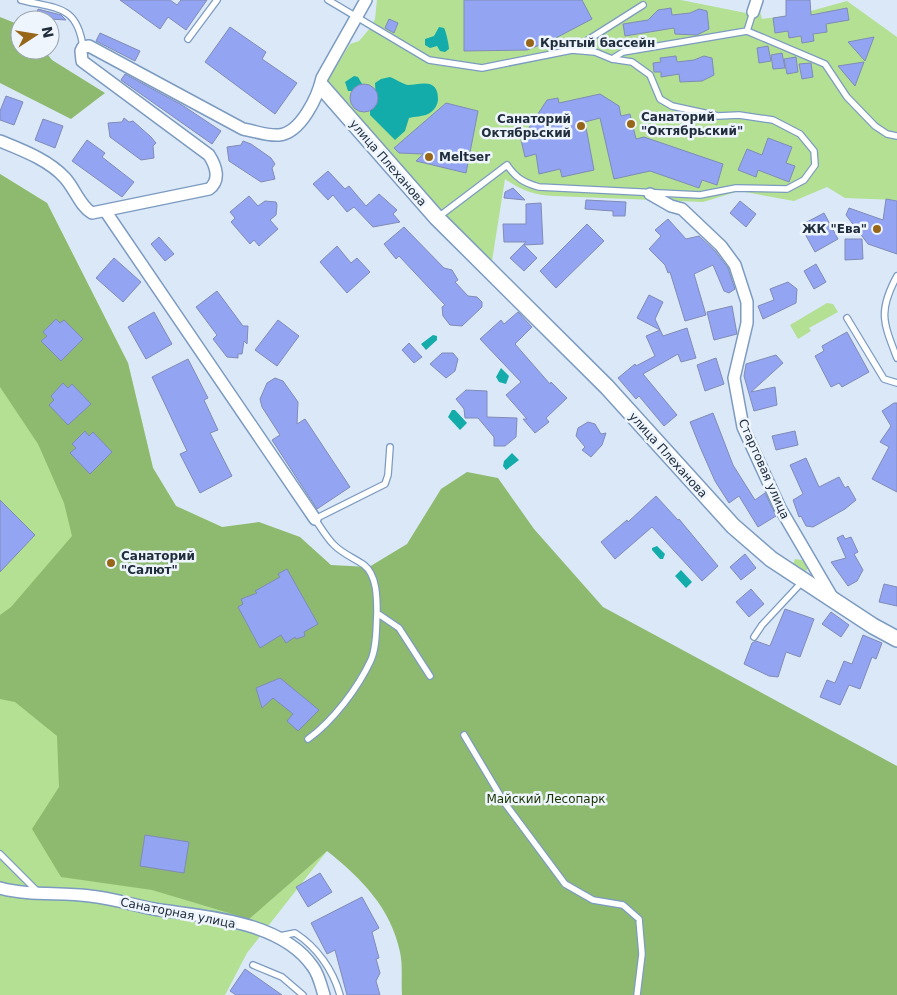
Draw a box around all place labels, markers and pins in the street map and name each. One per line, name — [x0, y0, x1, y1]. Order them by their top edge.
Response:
place label: Крытый бассейн — [540, 36, 655, 50]
marker: Крытый бассейн — [524, 37, 536, 49]
place label: Санаторий "Октябрьский" — [641, 110, 743, 138]
place label: Санаторий Октябрьский — [481, 112, 571, 140]
marker: Санаторий "Октябрьский" — [625, 118, 637, 130]
marker: Санаторий Октябрьский — [575, 120, 587, 132]
place label: Meltser — [439, 150, 490, 164]
marker: Meltser — [423, 151, 435, 163]
place label: ЖК "Ева" — [802, 222, 867, 236]
marker: ЖК "Ева" — [871, 223, 883, 235]
place label: Санаторий "Салют" — [121, 549, 195, 577]
marker: Санаторий "Салют" — [105, 557, 117, 569]

